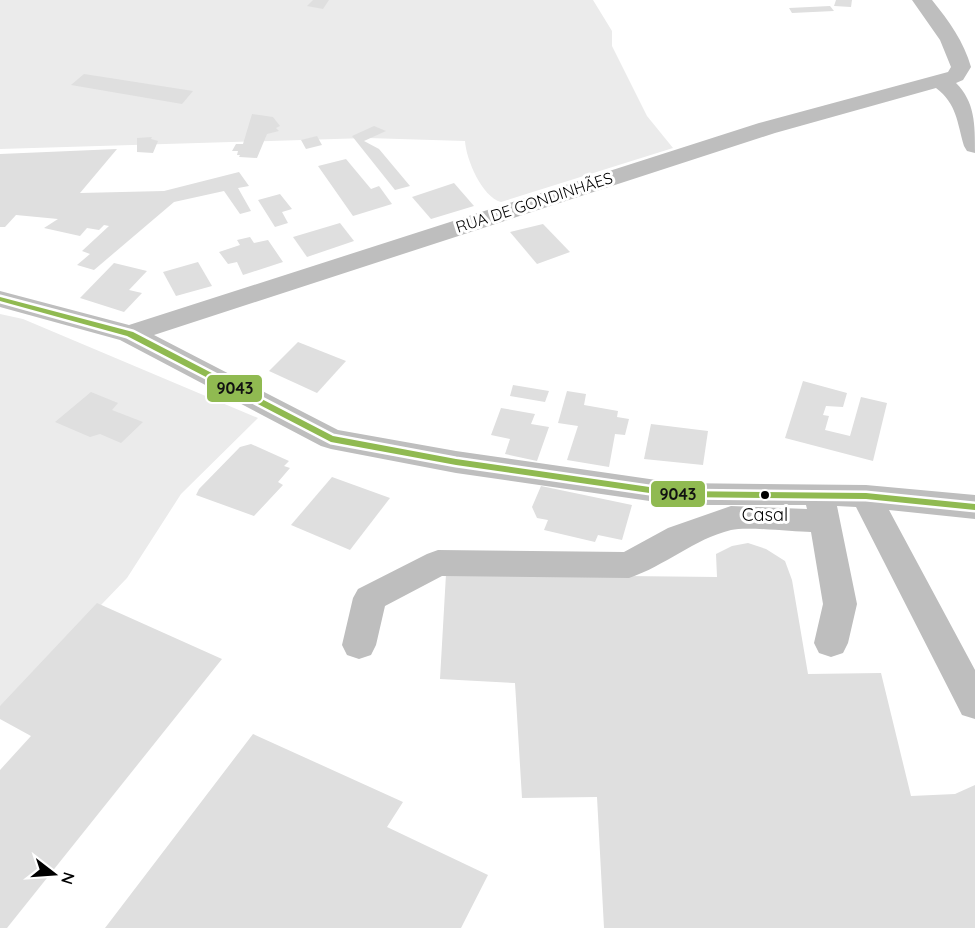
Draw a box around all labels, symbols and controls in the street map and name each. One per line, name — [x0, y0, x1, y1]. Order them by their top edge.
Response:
street label: RUA DE GONDINHÃES — [453, 167, 615, 237]
line badge: 9043 — [206, 374, 263, 403]
text: 9043 — [217, 378, 253, 398]
line badge: 9043 — [650, 480, 706, 508]
text: 9043 — [660, 484, 696, 504]
marker: Casal — [759, 489, 771, 501]
place label: Casal — [742, 503, 788, 526]
north arrow — [24, 844, 84, 904]
text: N — [57, 870, 80, 887]

